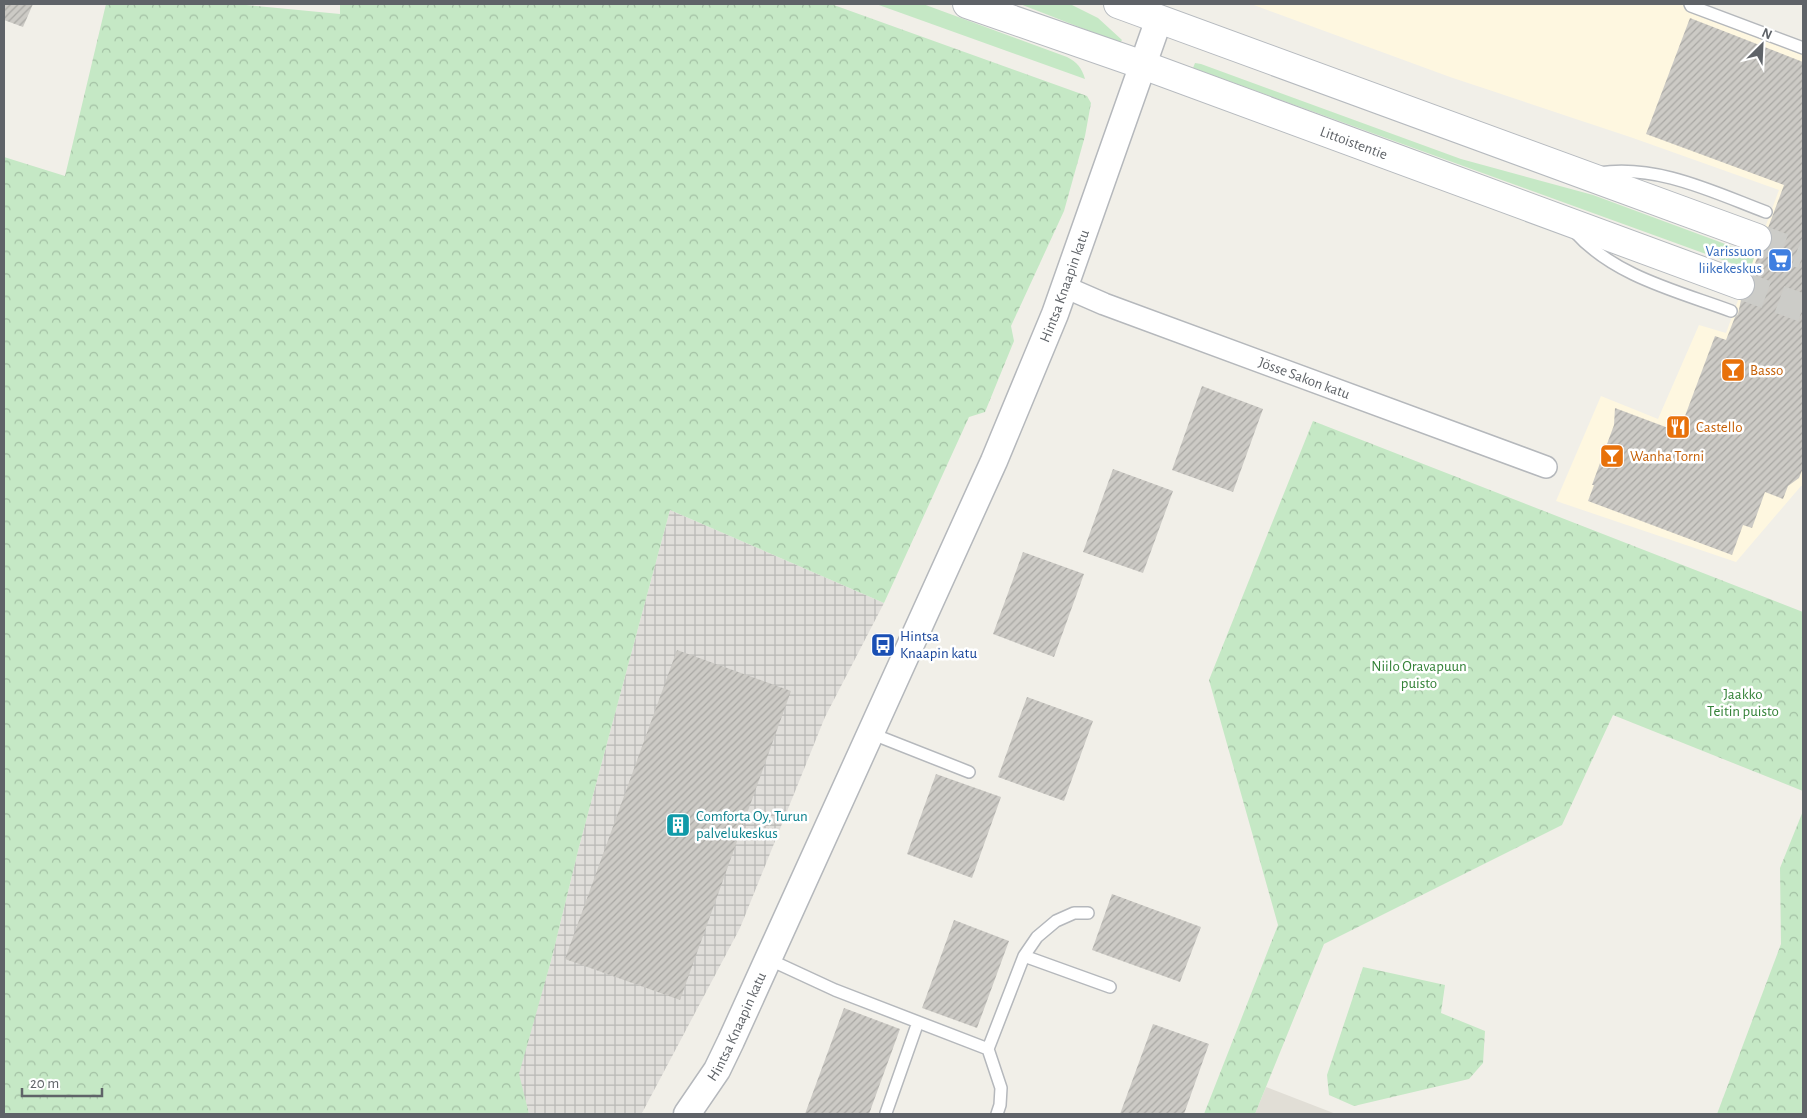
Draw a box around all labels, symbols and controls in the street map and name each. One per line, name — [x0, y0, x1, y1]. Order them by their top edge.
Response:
north arrow — [1737, 20, 1787, 70]
text: N — [1760, 26, 1774, 42]
street label: Littoistentie — [1318, 124, 1389, 162]
street label: Hintsa Knaapin katu — [1037, 228, 1092, 345]
place label: Varissuon liikekeskus — [1698, 244, 1762, 276]
supermarket icon: Varissuon liikekeskus — [1767, 247, 1793, 273]
street label: Jösse Sakon katu — [1256, 355, 1352, 402]
bar icon: Basso — [1720, 357, 1746, 383]
place label: Basso — [1750, 363, 1783, 378]
restaurant icon: Castello — [1665, 414, 1691, 440]
place label: Castello — [1696, 420, 1743, 435]
bar icon: Wanha Torni — [1599, 443, 1625, 469]
place label: Wanha Torni — [1630, 449, 1704, 464]
place label: Hintsa Knaapin katu — [900, 629, 977, 661]
bus stop icon: Hintsa Knaapin katu — [870, 632, 896, 658]
park label: Niilo Oravapuun puisto — [1371, 659, 1467, 691]
park label: Jaakko Teitin puisto — [1707, 687, 1779, 719]
place label: Comforta Oy, Turun palvelukeskus — [696, 809, 808, 841]
building icon: Comforta Oy, Turun palvelukeskus — [665, 812, 691, 838]
street label: Hintsa Knaapin katu — [705, 970, 769, 1084]
scale bar — [22, 1066, 102, 1098]
text: 20 m — [30, 1076, 59, 1091]

